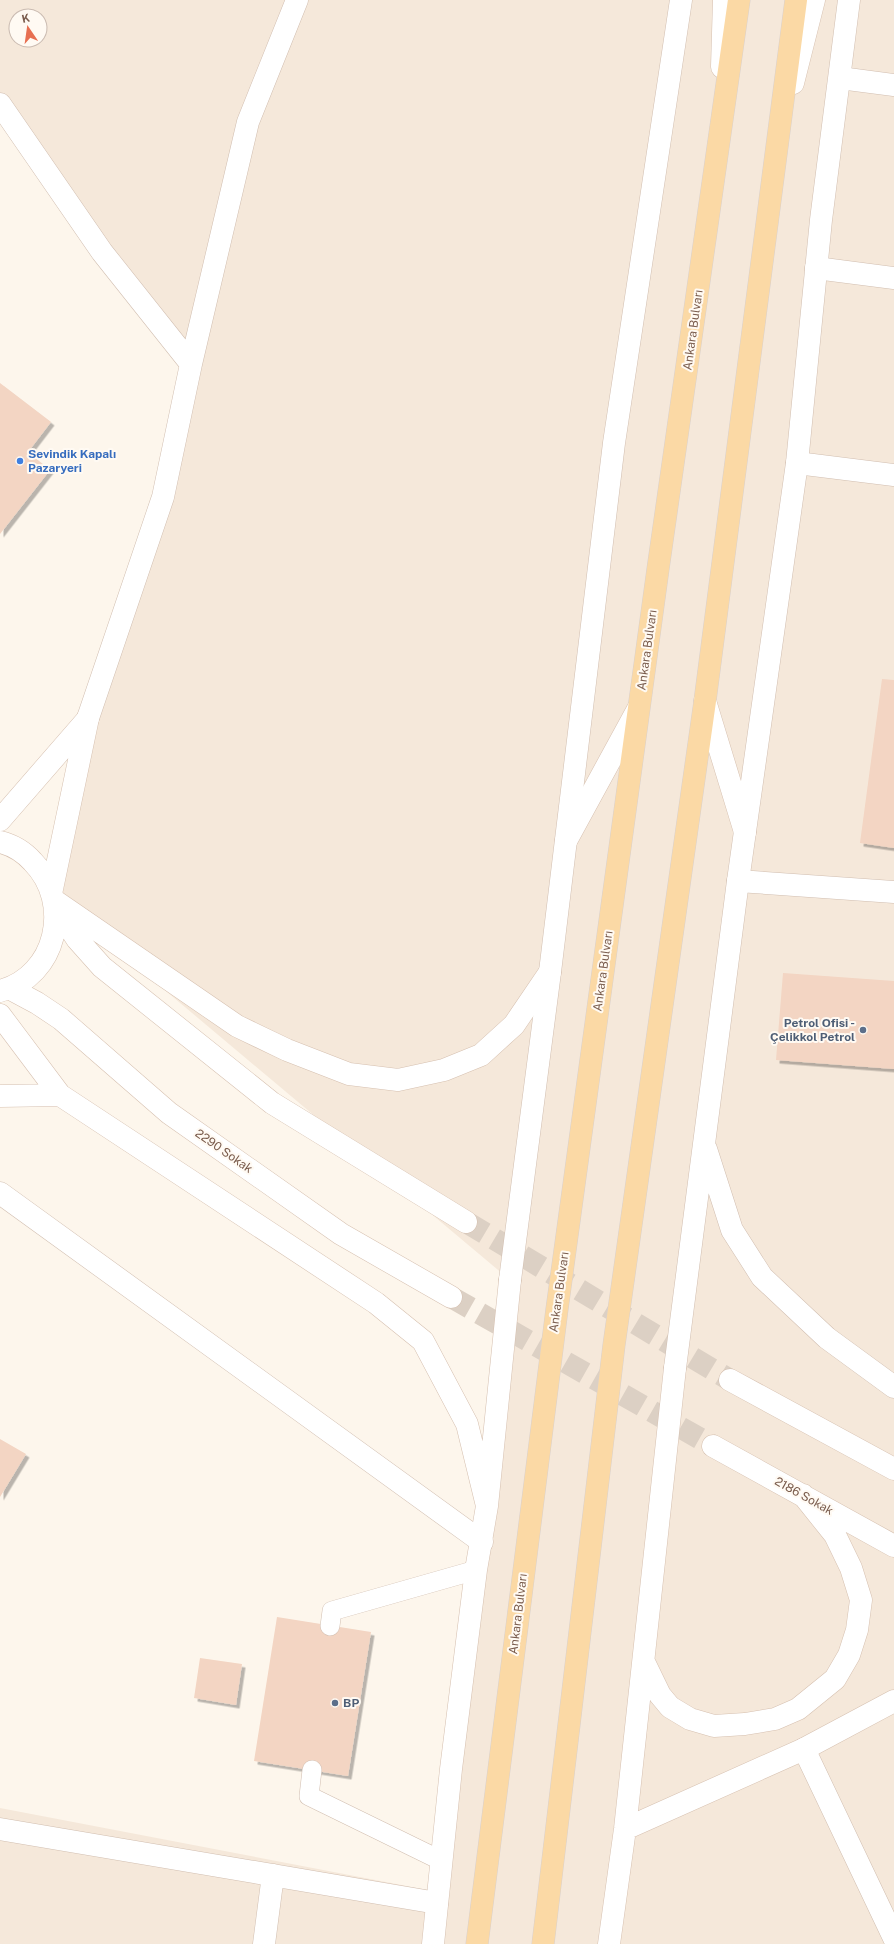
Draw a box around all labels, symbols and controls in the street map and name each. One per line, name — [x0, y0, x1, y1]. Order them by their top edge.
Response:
north arrow — [8, 8, 48, 48]
text: K — [21, 11, 31, 25]
street label: Ankara Bulvarı — [680, 289, 706, 371]
place label: Sevindik Kapalı Pazaryeri — [28, 447, 116, 475]
marker: Sevindik Kapalı Pazaryeri — [15, 456, 25, 466]
street label: Ankara Bulvarı — [634, 609, 660, 691]
street label: Ankara Bulvarı — [590, 930, 616, 1012]
place label: Petrol Ofisi - Çelikkol Petrol — [770, 1016, 855, 1044]
marker: Petrol Ofisi - Çelikkol Petrol — [858, 1025, 868, 1035]
street label: 2290 Sokak — [193, 1126, 256, 1176]
street label: Ankara Bulvarı — [546, 1251, 572, 1333]
street label: 2186 Sokak — [772, 1474, 836, 1518]
street label: Ankara Bulvarı — [506, 1573, 530, 1655]
place label: BP — [343, 1696, 359, 1710]
marker: BP — [330, 1698, 340, 1708]

